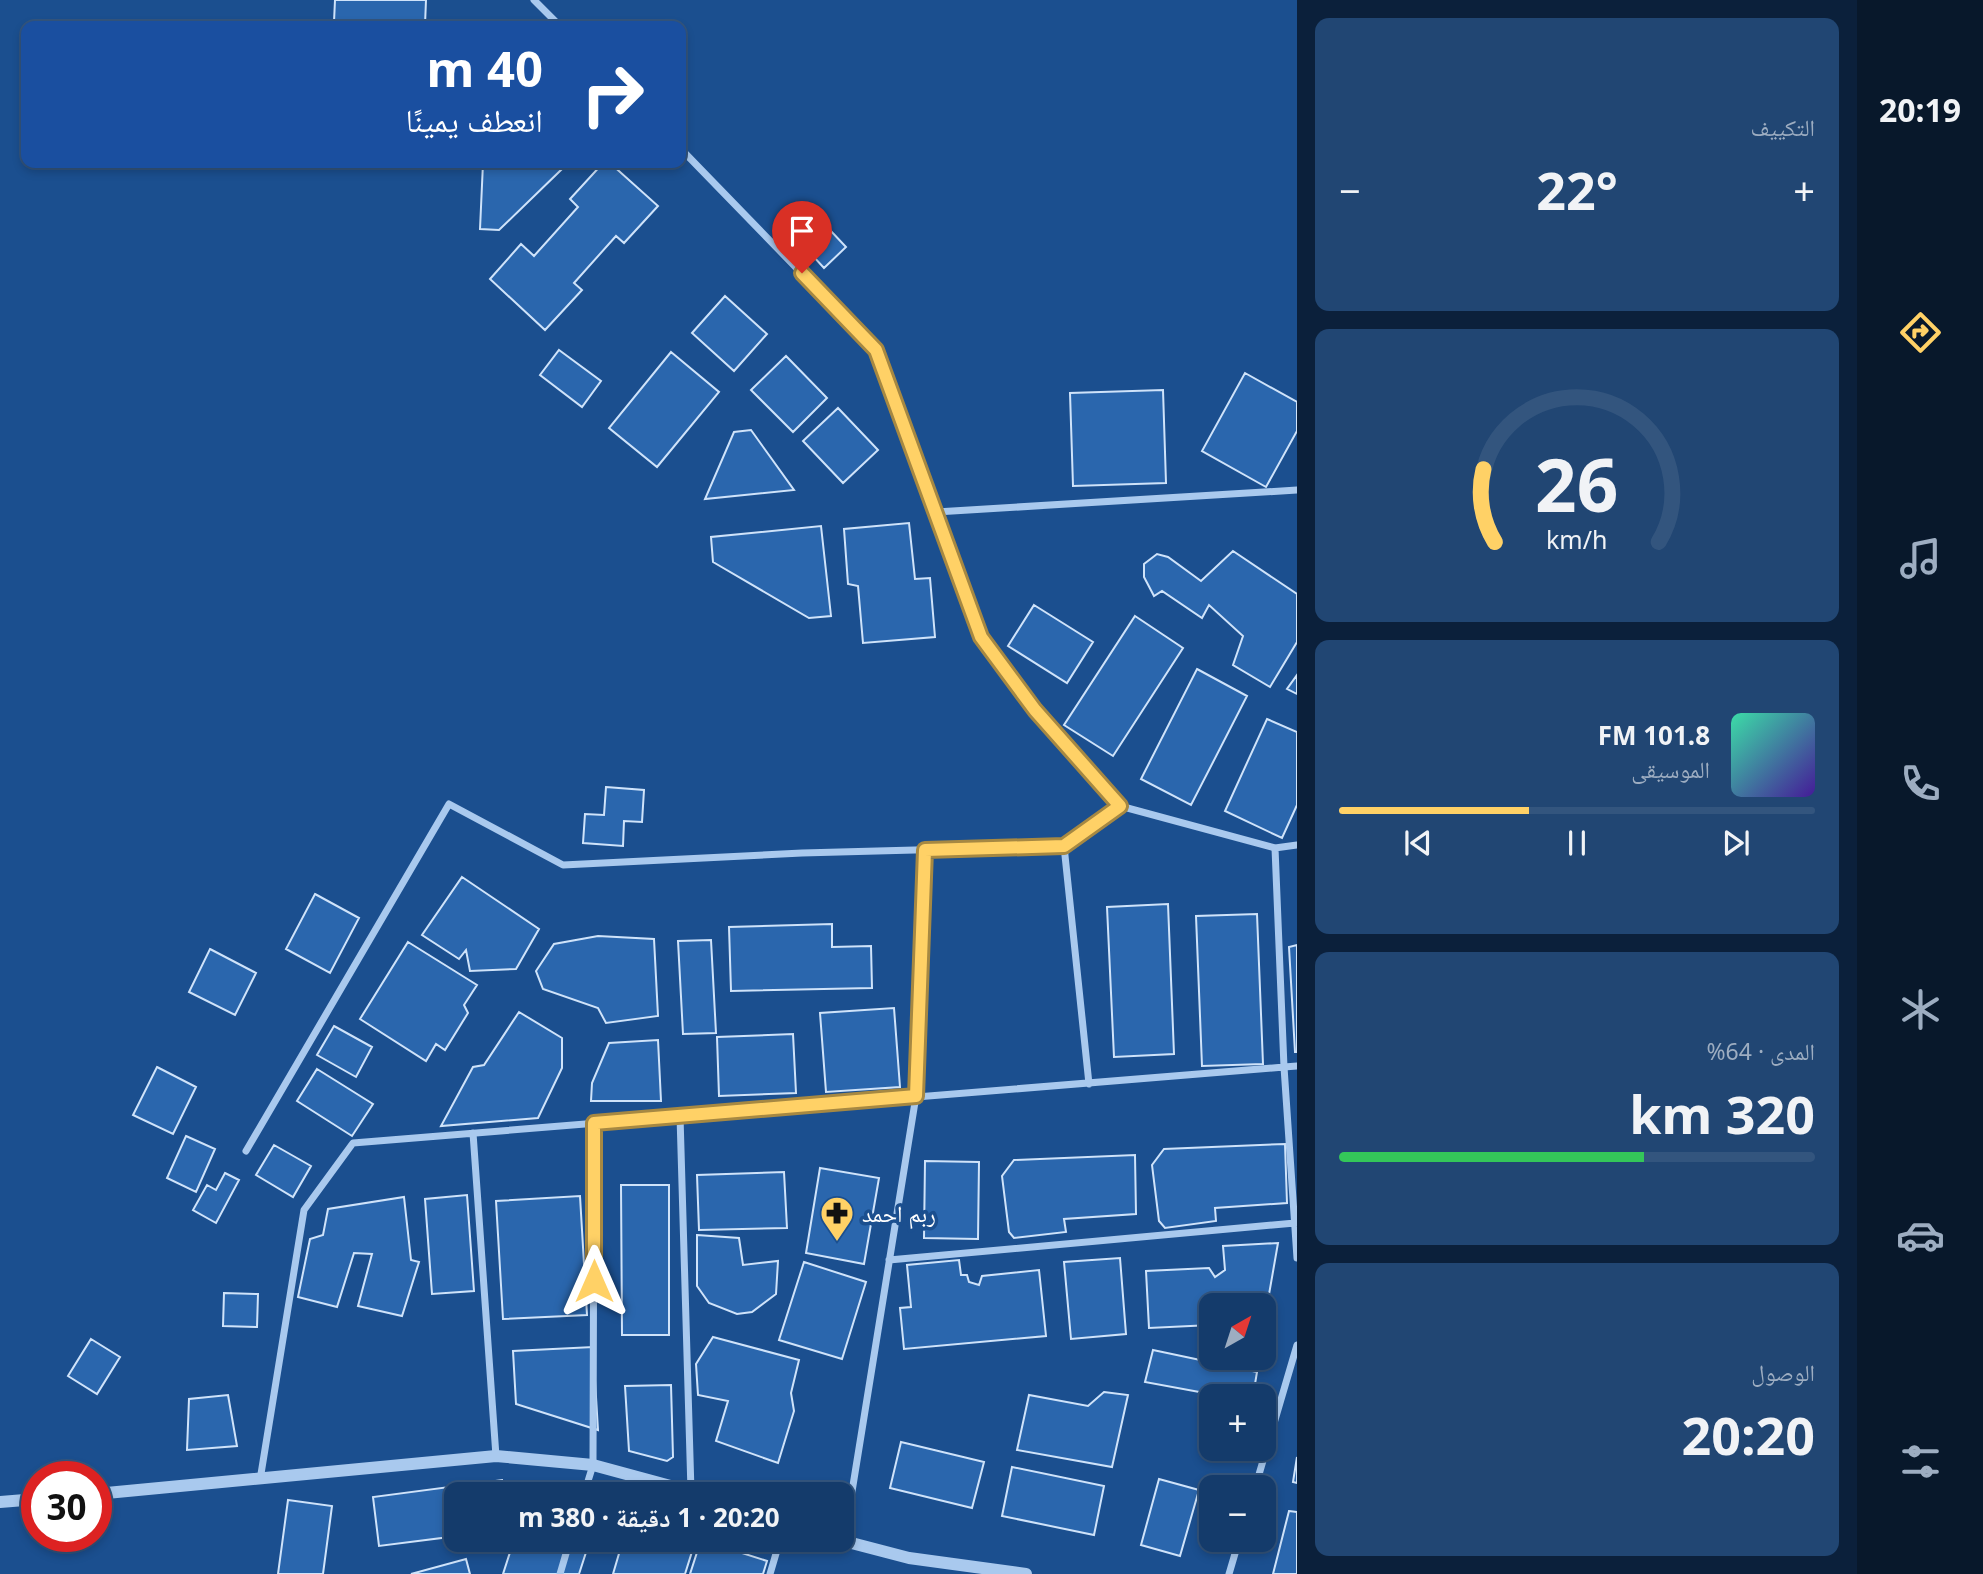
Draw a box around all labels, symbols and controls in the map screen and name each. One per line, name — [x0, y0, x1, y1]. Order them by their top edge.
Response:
text: 40 m — [426, 35, 543, 101]
icon: right — [567, 49, 658, 140]
text: 20:19 — [1879, 88, 1961, 131]
text: انعطف يمينًا — [406, 98, 543, 141]
text: التكييف — [1750, 111, 1815, 143]
text: 22° — [1536, 154, 1618, 225]
text: − — [1339, 164, 1361, 216]
text: + — [1793, 164, 1815, 216]
pin — [772, 201, 832, 273]
icon: arrive — [783, 212, 821, 250]
icon: directions — [1896, 308, 1945, 357]
text: 26 — [1535, 434, 1619, 533]
text: km/h — [1546, 522, 1608, 556]
icon: music — [1896, 534, 1945, 583]
text: 101.8 FM — [1598, 717, 1710, 753]
text: الموسيقى — [1631, 753, 1710, 785]
icon: phone — [1896, 759, 1945, 808]
icon: previous — [1399, 824, 1437, 862]
icon: pause — [1558, 824, 1596, 862]
icon: next — [1717, 824, 1755, 862]
icon: climate — [1896, 985, 1945, 1034]
text: المدى · 64% — [1706, 1035, 1815, 1067]
text: 320 km — [1629, 1078, 1815, 1149]
pharmacy icon: ربم احمد — [818, 1194, 856, 1243]
place label: ربم احمد — [862, 1197, 936, 1230]
icon: car — [1896, 1211, 1945, 1260]
position arrow — [557, 1244, 631, 1318]
north arrow — [1199, 1293, 1276, 1370]
map controls — [1199, 1293, 1276, 1552]
text: الوصول — [1751, 1356, 1815, 1388]
button: + — [1199, 1384, 1276, 1461]
text: 20:20 — [1681, 1399, 1815, 1470]
icon: filters — [1896, 1437, 1945, 1486]
speed limit sign: 30 — [21, 1461, 112, 1552]
button: − — [1199, 1475, 1276, 1552]
text: 20:20 · 1 دقيقة · 380 m — [518, 1499, 780, 1535]

